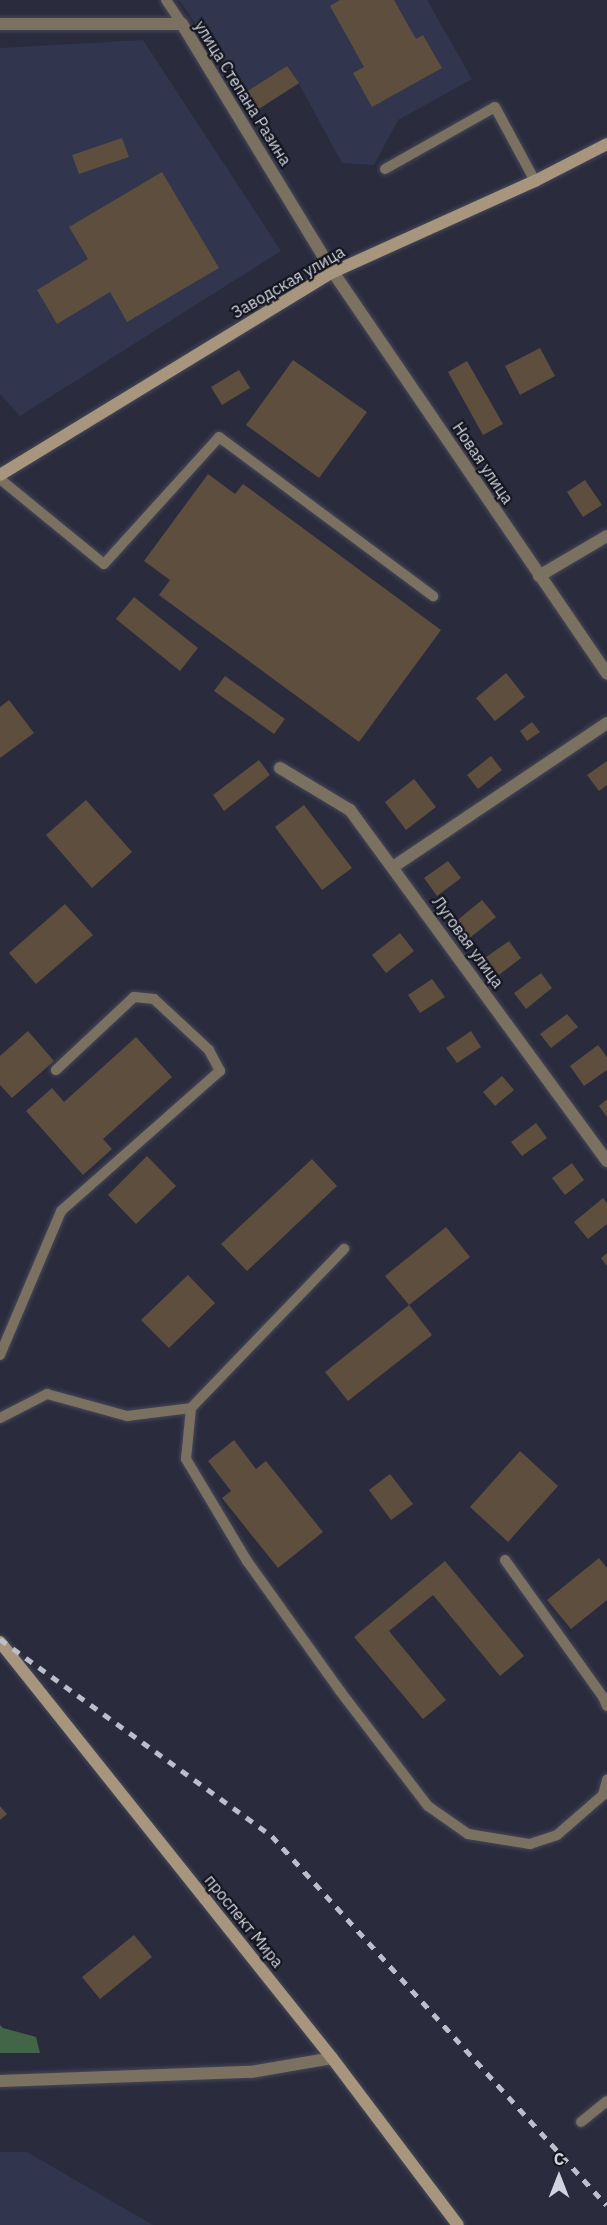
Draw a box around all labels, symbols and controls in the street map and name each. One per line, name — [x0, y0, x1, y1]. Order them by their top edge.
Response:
street label: улица Степана Разина — [191, 17, 295, 169]
street label: Заводская улица — [228, 242, 348, 322]
street label: Новая улица — [449, 419, 517, 507]
street label: Луговая улица — [428, 892, 508, 992]
street label: проспект Мира — [201, 1871, 287, 1971]
north arrow — [529, 2147, 589, 2207]
text: С — [554, 2149, 564, 2169]

